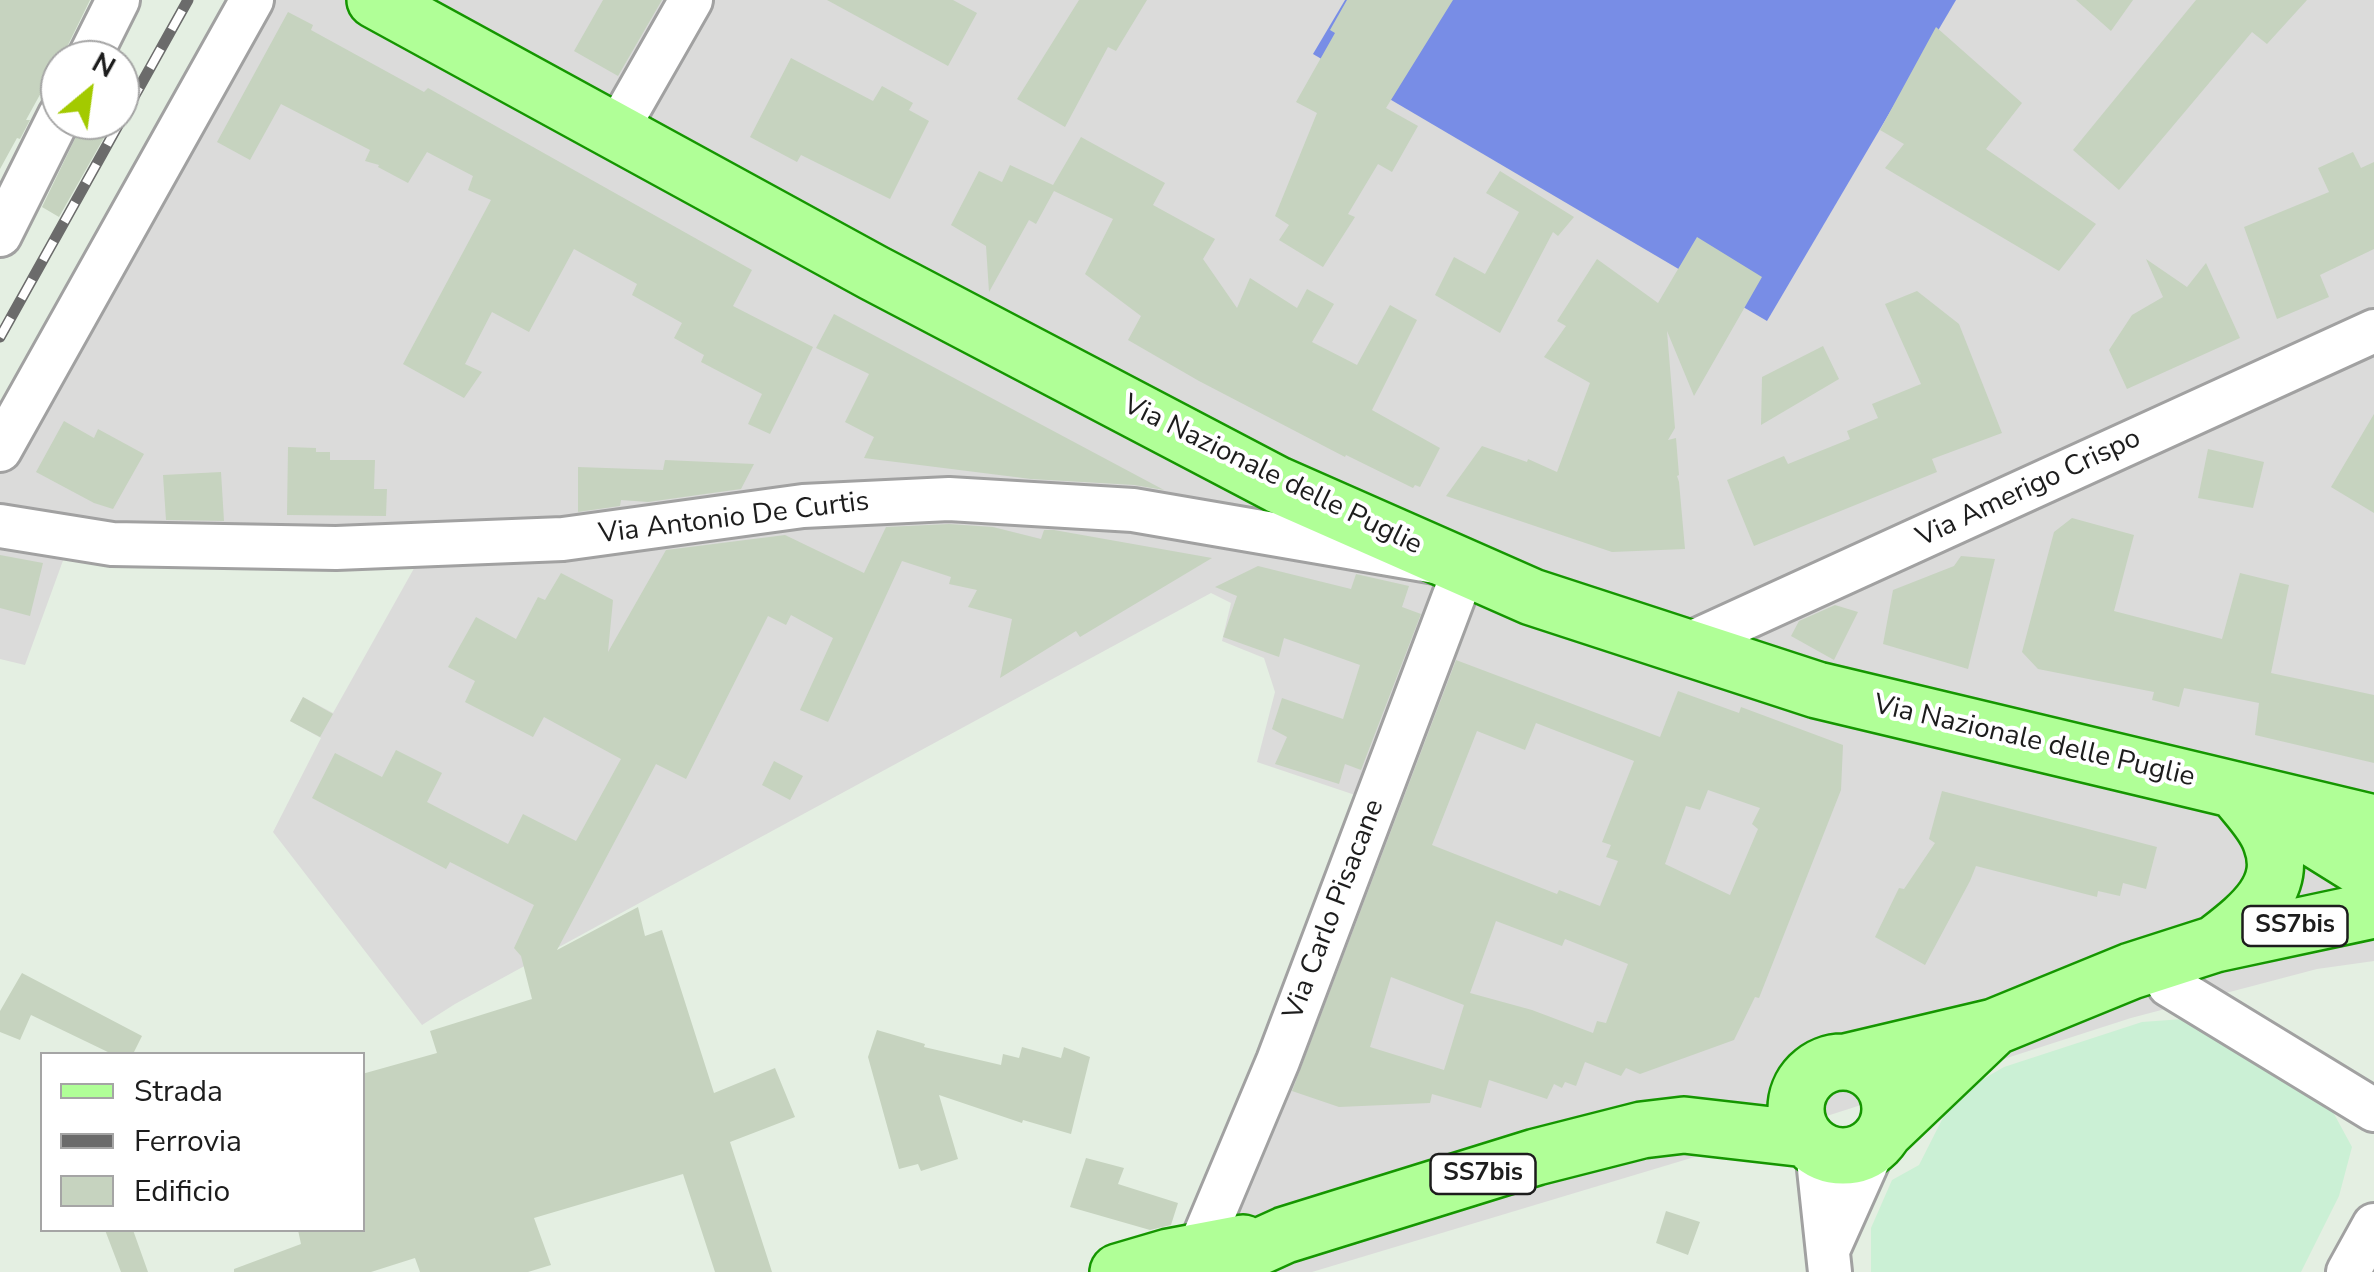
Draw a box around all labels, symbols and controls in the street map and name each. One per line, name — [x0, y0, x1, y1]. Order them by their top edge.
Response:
north arrow — [40, 40, 140, 140]
text: N — [85, 44, 122, 87]
street label: Via Nazionale delle Puglie — [1117, 389, 1427, 563]
street label: Via Amerigo Crispo — [1912, 422, 2146, 556]
street label: Via Antonio De Curtis — [597, 486, 871, 552]
street label: Via Nazionale delle Puglie — [1870, 689, 2198, 795]
street label: Via Carlo Pisacane — [1278, 795, 1392, 1025]
road number: SS7bis — [2242, 906, 2348, 946]
legend — [40, 1052, 365, 1232]
text: Strada — [134, 1071, 223, 1112]
text: Ferrovia — [134, 1121, 242, 1162]
road number: SS7bis — [1430, 1154, 1536, 1194]
text: Edificio — [134, 1171, 230, 1212]

